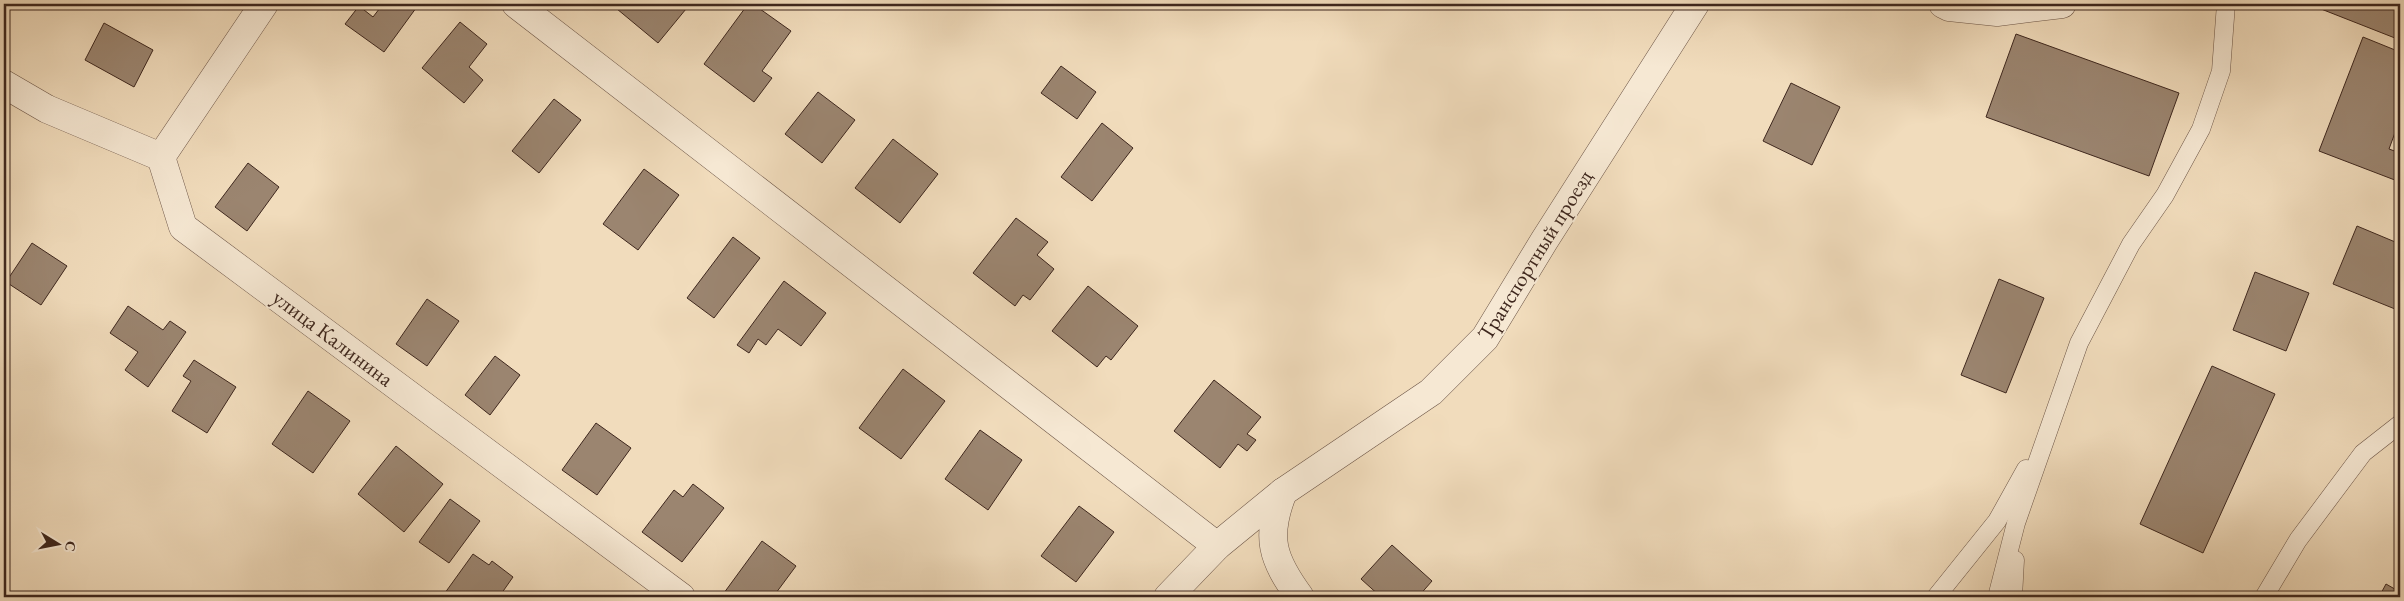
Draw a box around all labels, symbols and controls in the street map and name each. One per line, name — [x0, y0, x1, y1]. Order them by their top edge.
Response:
street label: Транспортный проезд — [1471, 164, 1599, 346]
street label: улица Калинина — [267, 283, 400, 393]
north arrow — [32, 518, 82, 568]
text: С — [61, 540, 81, 553]

